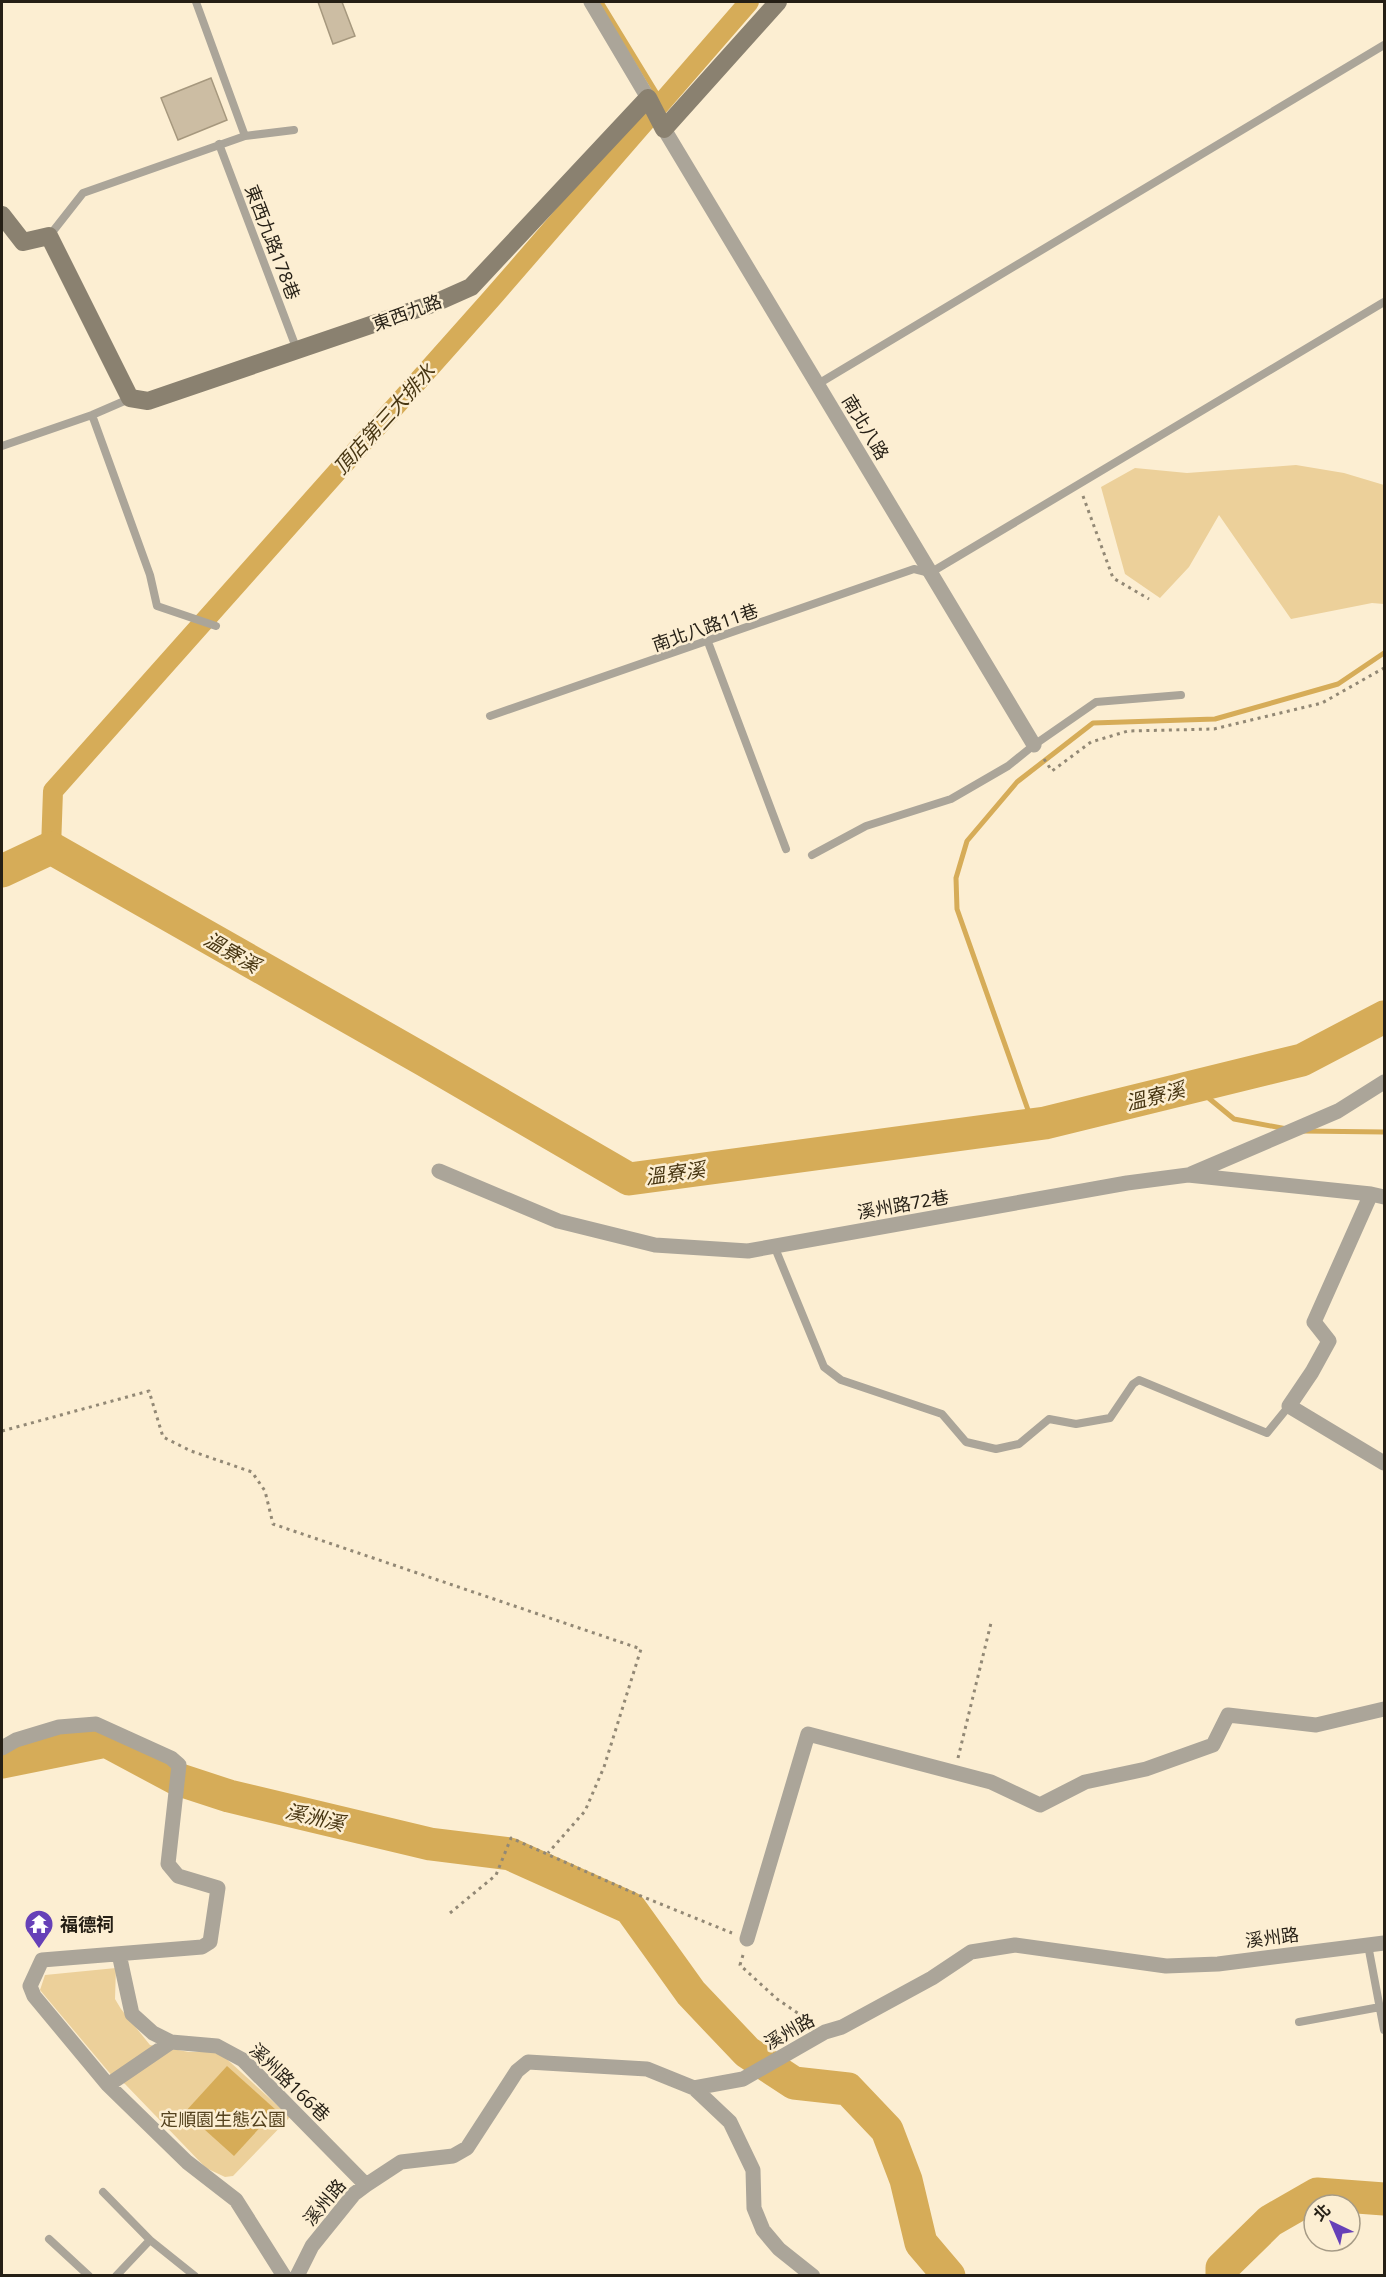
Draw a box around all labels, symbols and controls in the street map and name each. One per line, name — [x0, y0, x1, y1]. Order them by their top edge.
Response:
street label: 東西九路178巷 — [240, 181, 306, 303]
street label: 東西九路 — [369, 288, 445, 336]
water label: 頂店第三大排水 — [327, 357, 442, 480]
street label: 南北八路 — [837, 390, 895, 464]
street label: 南北八路11巷 — [649, 598, 761, 656]
water label: 溫寮溪 — [199, 925, 267, 980]
water label: 溫寮溪 — [1123, 1075, 1190, 1116]
water label: 溫寮溪 — [643, 1155, 710, 1191]
street label: 溪州路72巷 — [855, 1184, 951, 1224]
water label: 溪洲溪 — [283, 1797, 350, 1838]
temple icon: 福德祠 — [23, 1908, 55, 1950]
place label: 福德祠 — [60, 1912, 114, 1936]
street label: 溪州路 — [1244, 1922, 1300, 1952]
street label: 溪州路 — [760, 2007, 818, 2055]
street label: 溪州路166巷 — [245, 2038, 335, 2126]
park label: 定順園生態公園 — [160, 2107, 286, 2131]
street label: 溪州路 — [297, 2174, 351, 2230]
north arrow — [1302, 2193, 1362, 2253]
text: 北 — [1308, 2199, 1335, 2226]

